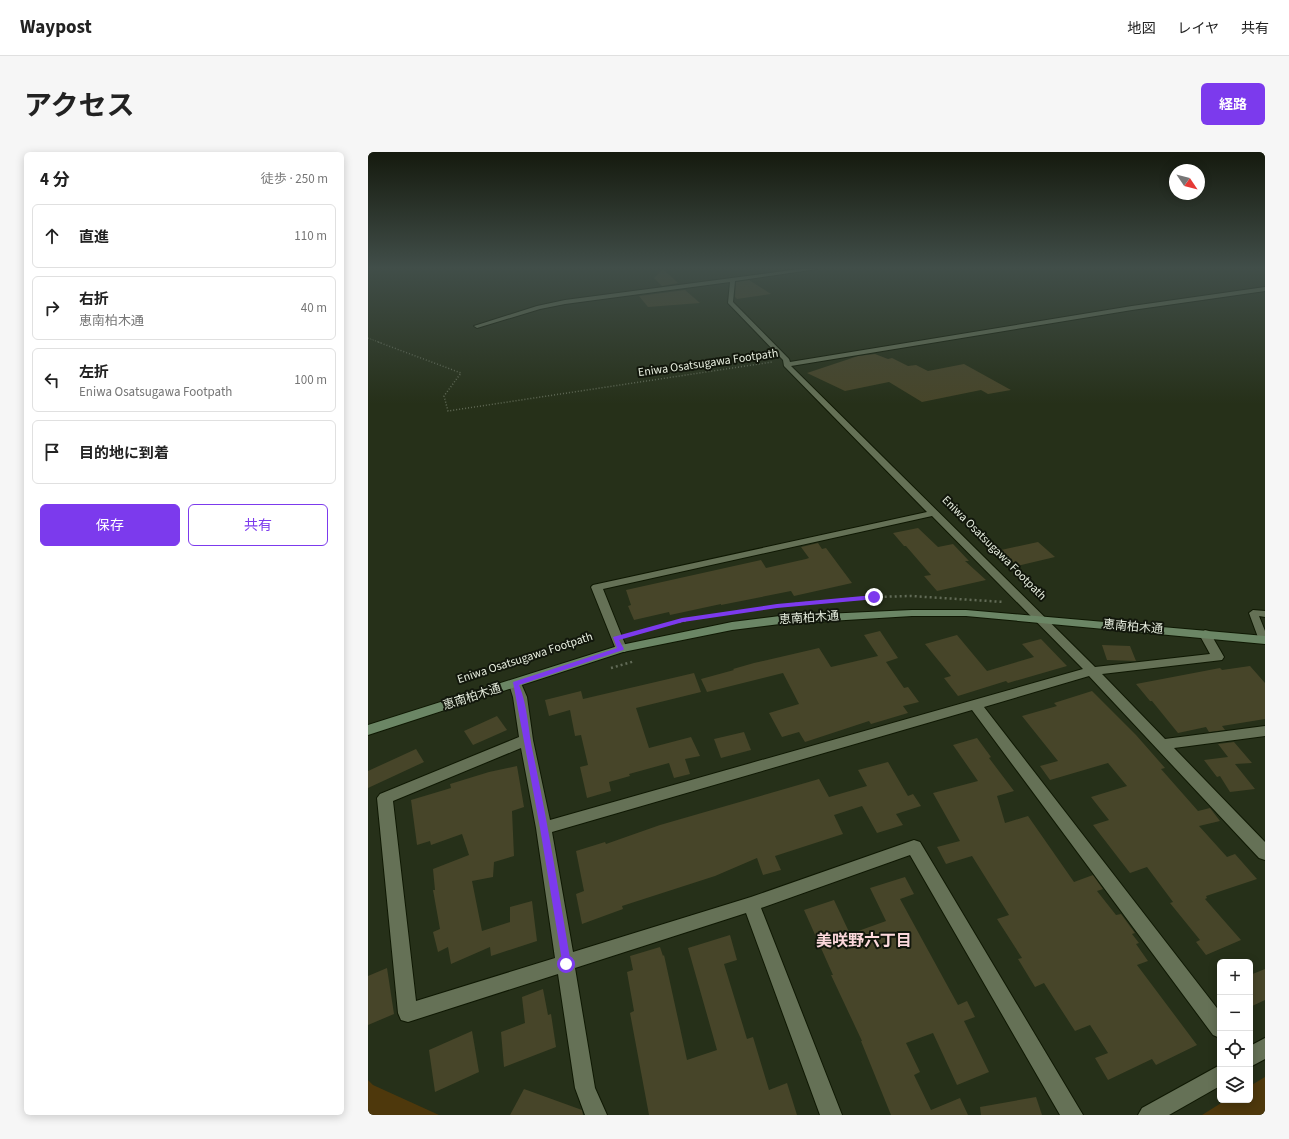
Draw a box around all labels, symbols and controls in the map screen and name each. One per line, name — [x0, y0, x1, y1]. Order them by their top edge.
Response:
text: Waypost — [20, 14, 92, 41]
text: 地図 — [1127, 19, 1155, 39]
text: レイヤ — [1177, 19, 1219, 39]
text: 共有 — [1241, 19, 1269, 39]
button: 経路 — [1201, 83, 1265, 125]
text: アクセス — [24, 86, 135, 126]
north arrow — [1169, 164, 1205, 200]
text: 4 分 — [40, 168, 69, 192]
text: 徒歩 · 250 m — [261, 170, 328, 188]
icon: ahead — [41, 225, 63, 247]
text: 直進 — [79, 227, 109, 248]
text: 110 m — [294, 227, 327, 245]
text: 右折 — [79, 289, 109, 310]
icon: right — [41, 297, 63, 319]
text: 40 m — [301, 299, 327, 317]
text: 恵南柏木通 — [79, 312, 144, 330]
street label: Eniwa Osatsugawa Footpath — [637, 345, 779, 381]
text: 左折 — [79, 362, 109, 383]
icon: left — [41, 369, 63, 391]
text: 100 m — [294, 371, 327, 389]
text: Eniwa Osatsugawa Footpath — [79, 383, 232, 401]
icon: arrive — [41, 441, 63, 463]
text: 目的地に到着 — [79, 443, 169, 464]
street label: Eniwa Osatsugawa Footpath — [938, 492, 1050, 604]
button: 保存 — [40, 504, 180, 546]
button: 共有 — [188, 504, 328, 546]
route end — [865, 588, 883, 606]
street label: 恵南柏木通 — [778, 607, 840, 629]
street label: 恵南柏木通 — [1102, 616, 1164, 638]
street label: Eniwa Osatsugawa Footpath — [455, 628, 595, 688]
street label: 恵南柏木通 — [441, 680, 503, 714]
district label: 美咲野六丁目 — [816, 930, 912, 952]
route start — [557, 955, 575, 973]
map controls — [1217, 959, 1253, 1103]
button: + — [1217, 959, 1253, 995]
button: − — [1217, 995, 1253, 1031]
button: locate — [1217, 1031, 1253, 1067]
button: layers — [1217, 1067, 1253, 1103]

